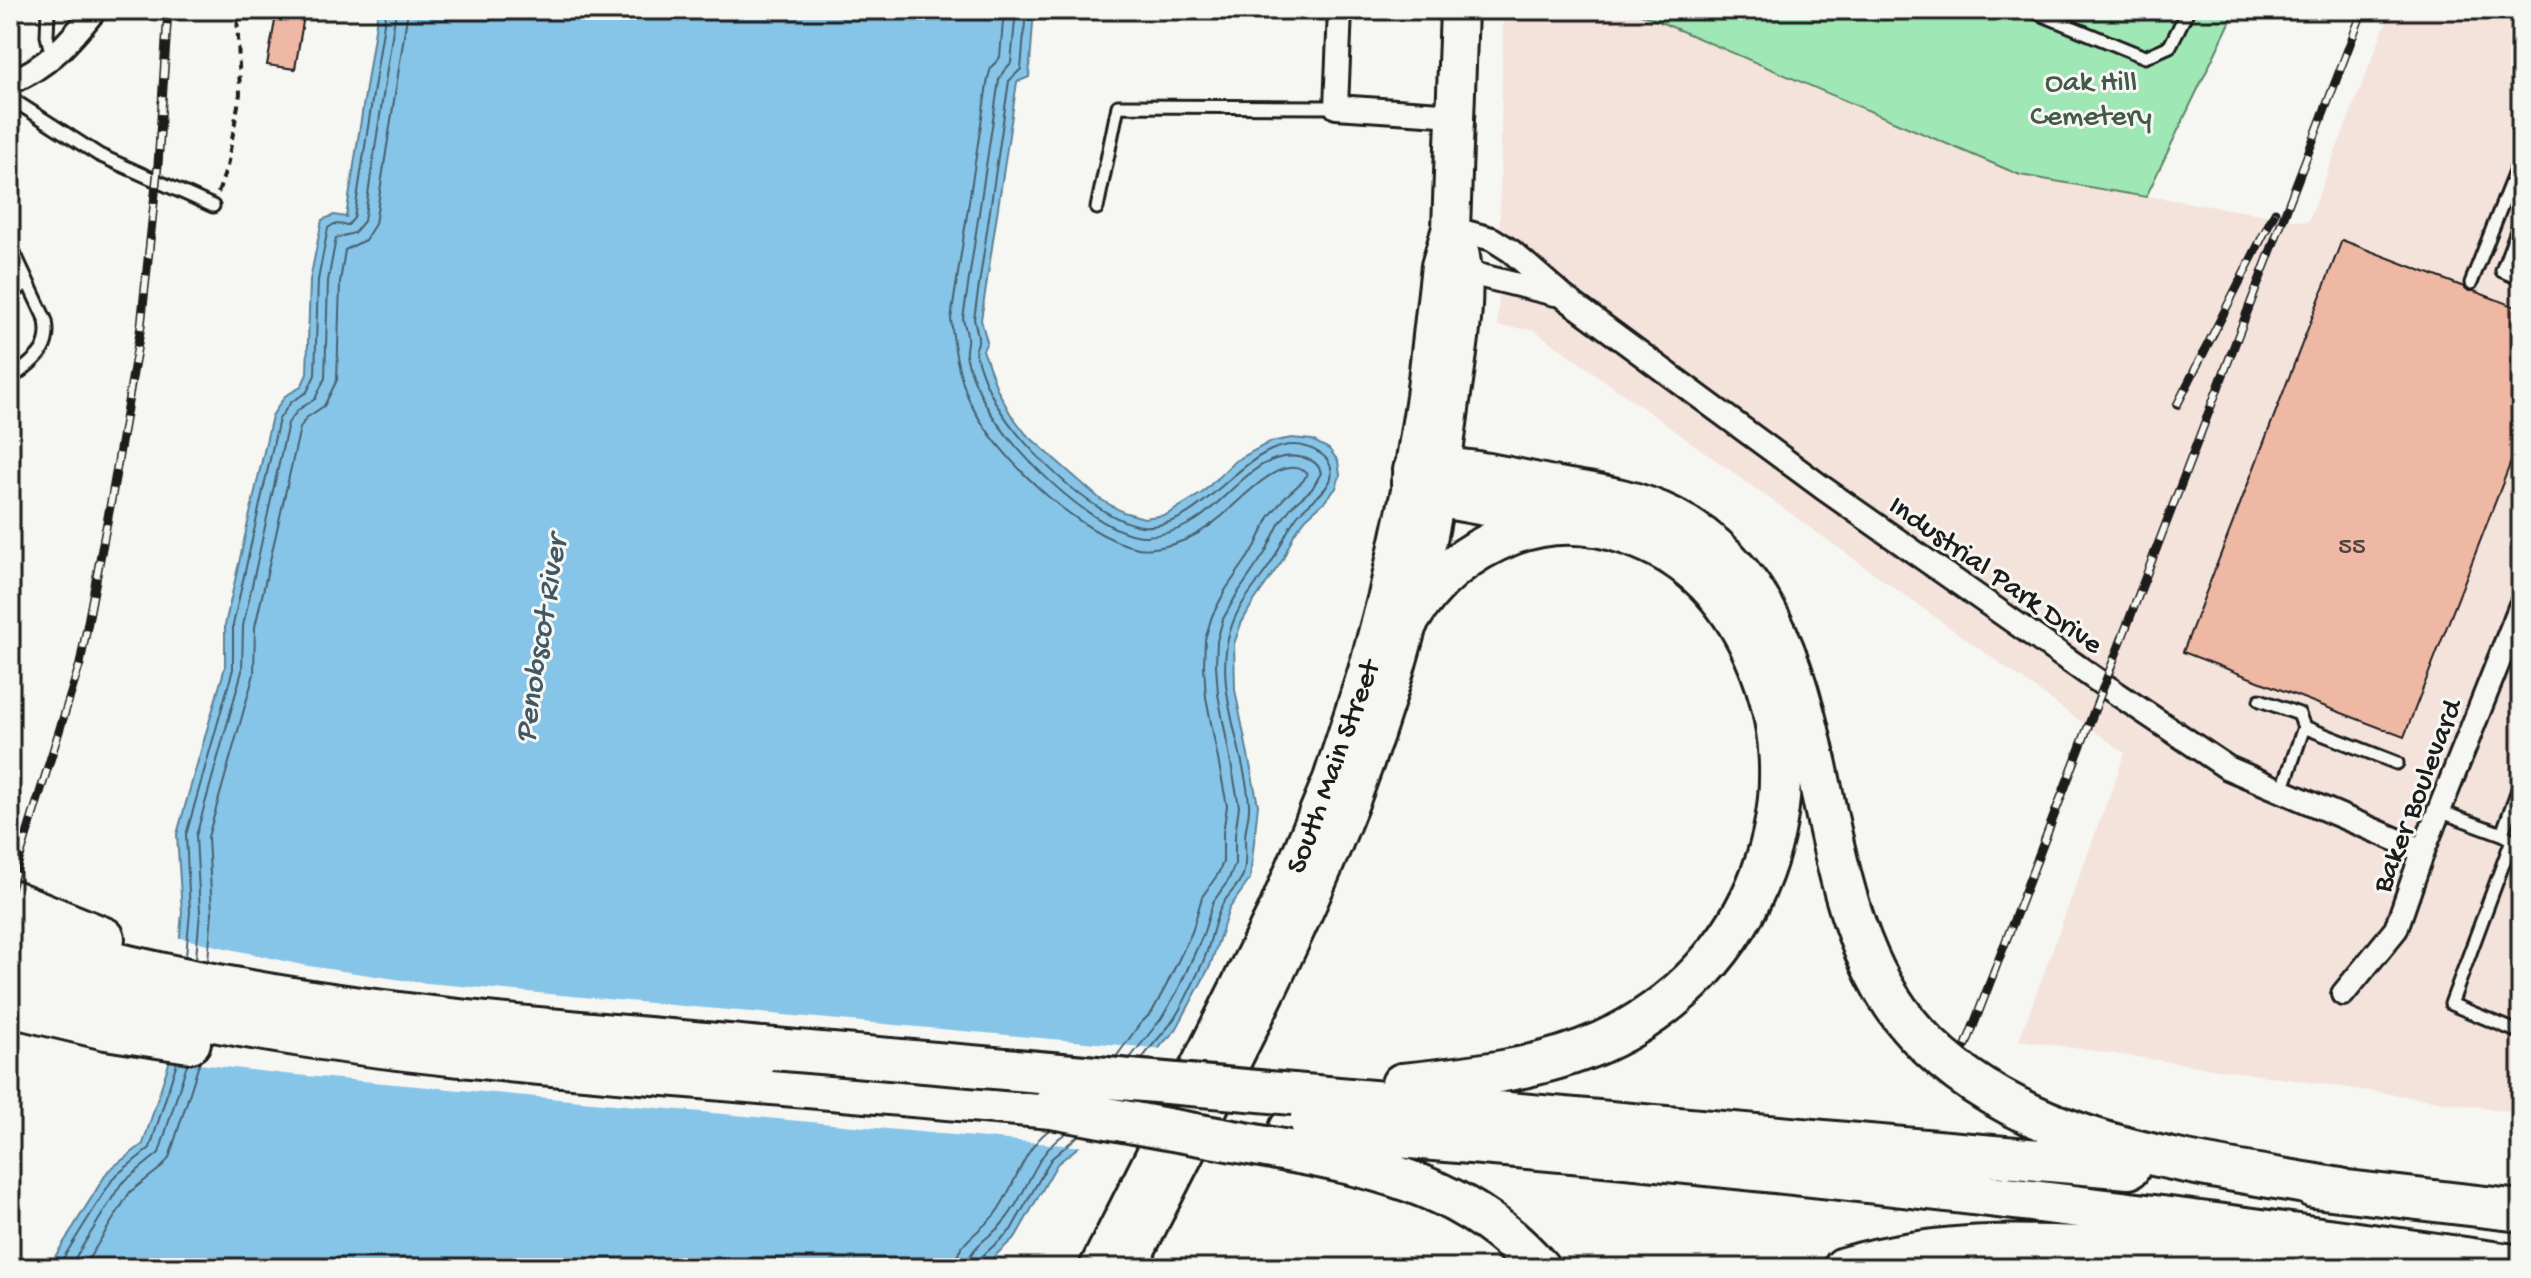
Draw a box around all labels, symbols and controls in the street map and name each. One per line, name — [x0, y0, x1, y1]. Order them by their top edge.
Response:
park label: Oak Hill Cemetery — [2030, 67, 2152, 136]
street label: Industrial Park Drive — [1881, 490, 2109, 664]
water label: Penobscot River — [508, 528, 579, 746]
house number: 55 — [2338, 533, 2366, 564]
street label: South Main Street — [1280, 654, 1391, 879]
street label: Baker Boulevard — [2366, 693, 2473, 899]

